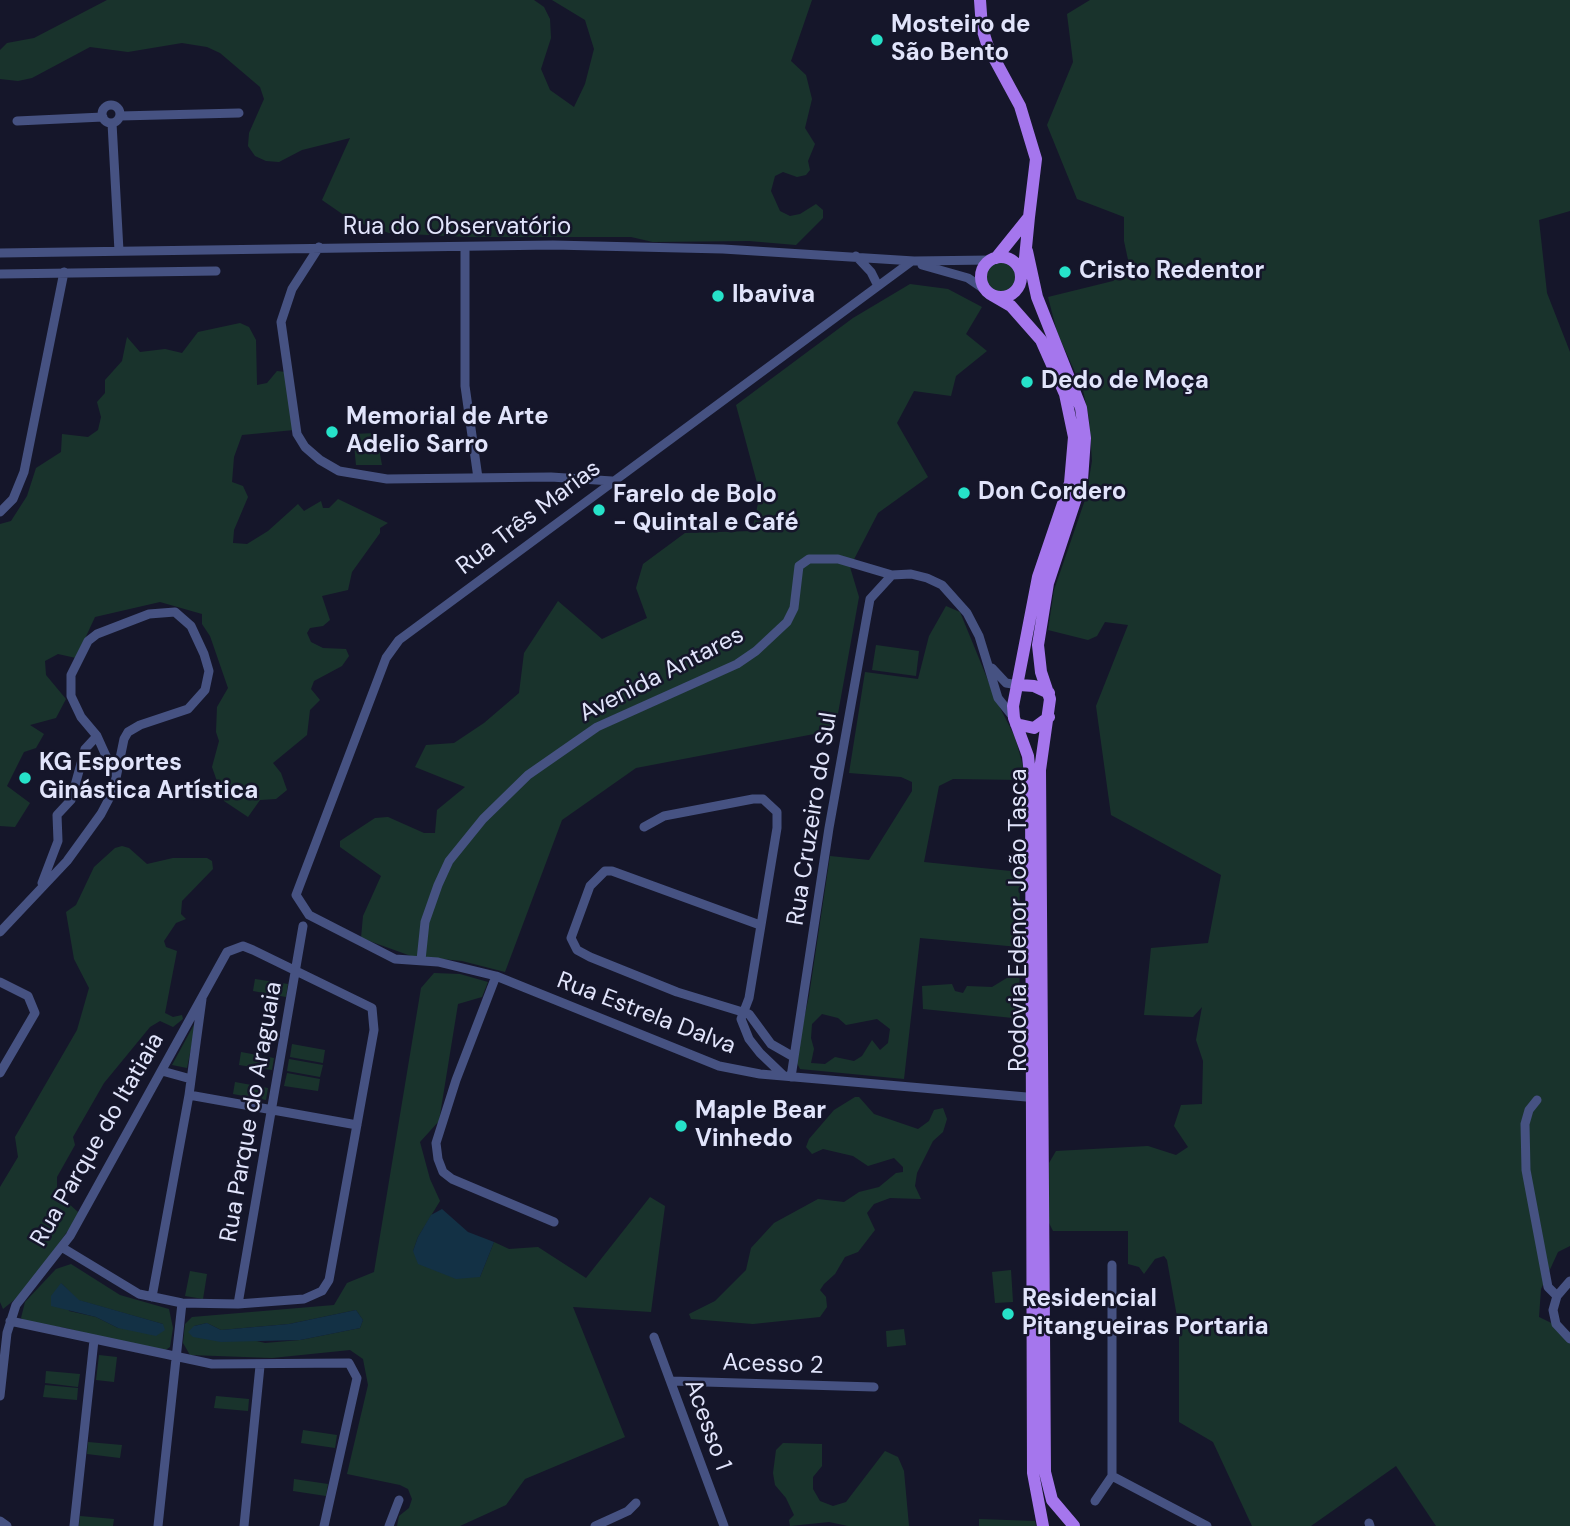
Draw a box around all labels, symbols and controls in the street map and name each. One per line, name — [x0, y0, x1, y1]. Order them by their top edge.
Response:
place label: Mosteiro de São Bento — [891, 12, 1030, 68]
marker: Mosteiro de São Bento — [869, 32, 885, 48]
street label: Rua do Observatório — [343, 214, 571, 242]
place label: Cristo Redentor — [1079, 258, 1264, 286]
marker: Cristo Redentor — [1057, 264, 1073, 280]
place label: Ibaviva — [732, 282, 815, 310]
marker: Ibaviva — [710, 288, 726, 304]
place label: Dedo de Moça — [1041, 368, 1209, 396]
marker: Dedo de Moça — [1019, 374, 1035, 390]
place label: Memorial de Arte Adelio Sarro — [346, 404, 549, 460]
marker: Memorial de Arte Adelio Sarro — [324, 424, 340, 440]
street label: Rua Três Marias — [451, 454, 607, 582]
place label: Don Cordero — [978, 479, 1126, 507]
place label: Farelo de Bolo - Quintal e Café — [613, 482, 799, 538]
marker: Don Cordero — [956, 485, 972, 501]
marker: Farelo de Bolo - Quintal e Café — [591, 502, 607, 518]
street label: Avenida Antares — [575, 621, 749, 729]
street label: Rua Cruzeiro do Sul — [782, 710, 844, 928]
place label: KG Esportes Ginástica Artística — [39, 750, 258, 806]
street label: Rodovia Edenor João Tasca — [1006, 768, 1034, 1072]
marker: KG Esportes Ginástica Artística — [17, 770, 33, 786]
street label: Rua Estrela Dalva — [553, 967, 739, 1061]
street label: Rua Parque do Araguaia — [215, 980, 289, 1244]
street label: Rua Parque do Itatiaia — [25, 1028, 171, 1252]
place label: Maple Bear Vinhedo — [695, 1098, 826, 1154]
marker: Maple Bear Vinhedo — [673, 1118, 689, 1134]
place label: Residencial Pitangueiras Portaria — [1022, 1286, 1268, 1342]
marker: Residencial Pitangueiras Portaria — [1000, 1306, 1016, 1322]
street label: Acesso 2 — [722, 1349, 824, 1381]
street label: Acesso 1 — [677, 1376, 737, 1474]

